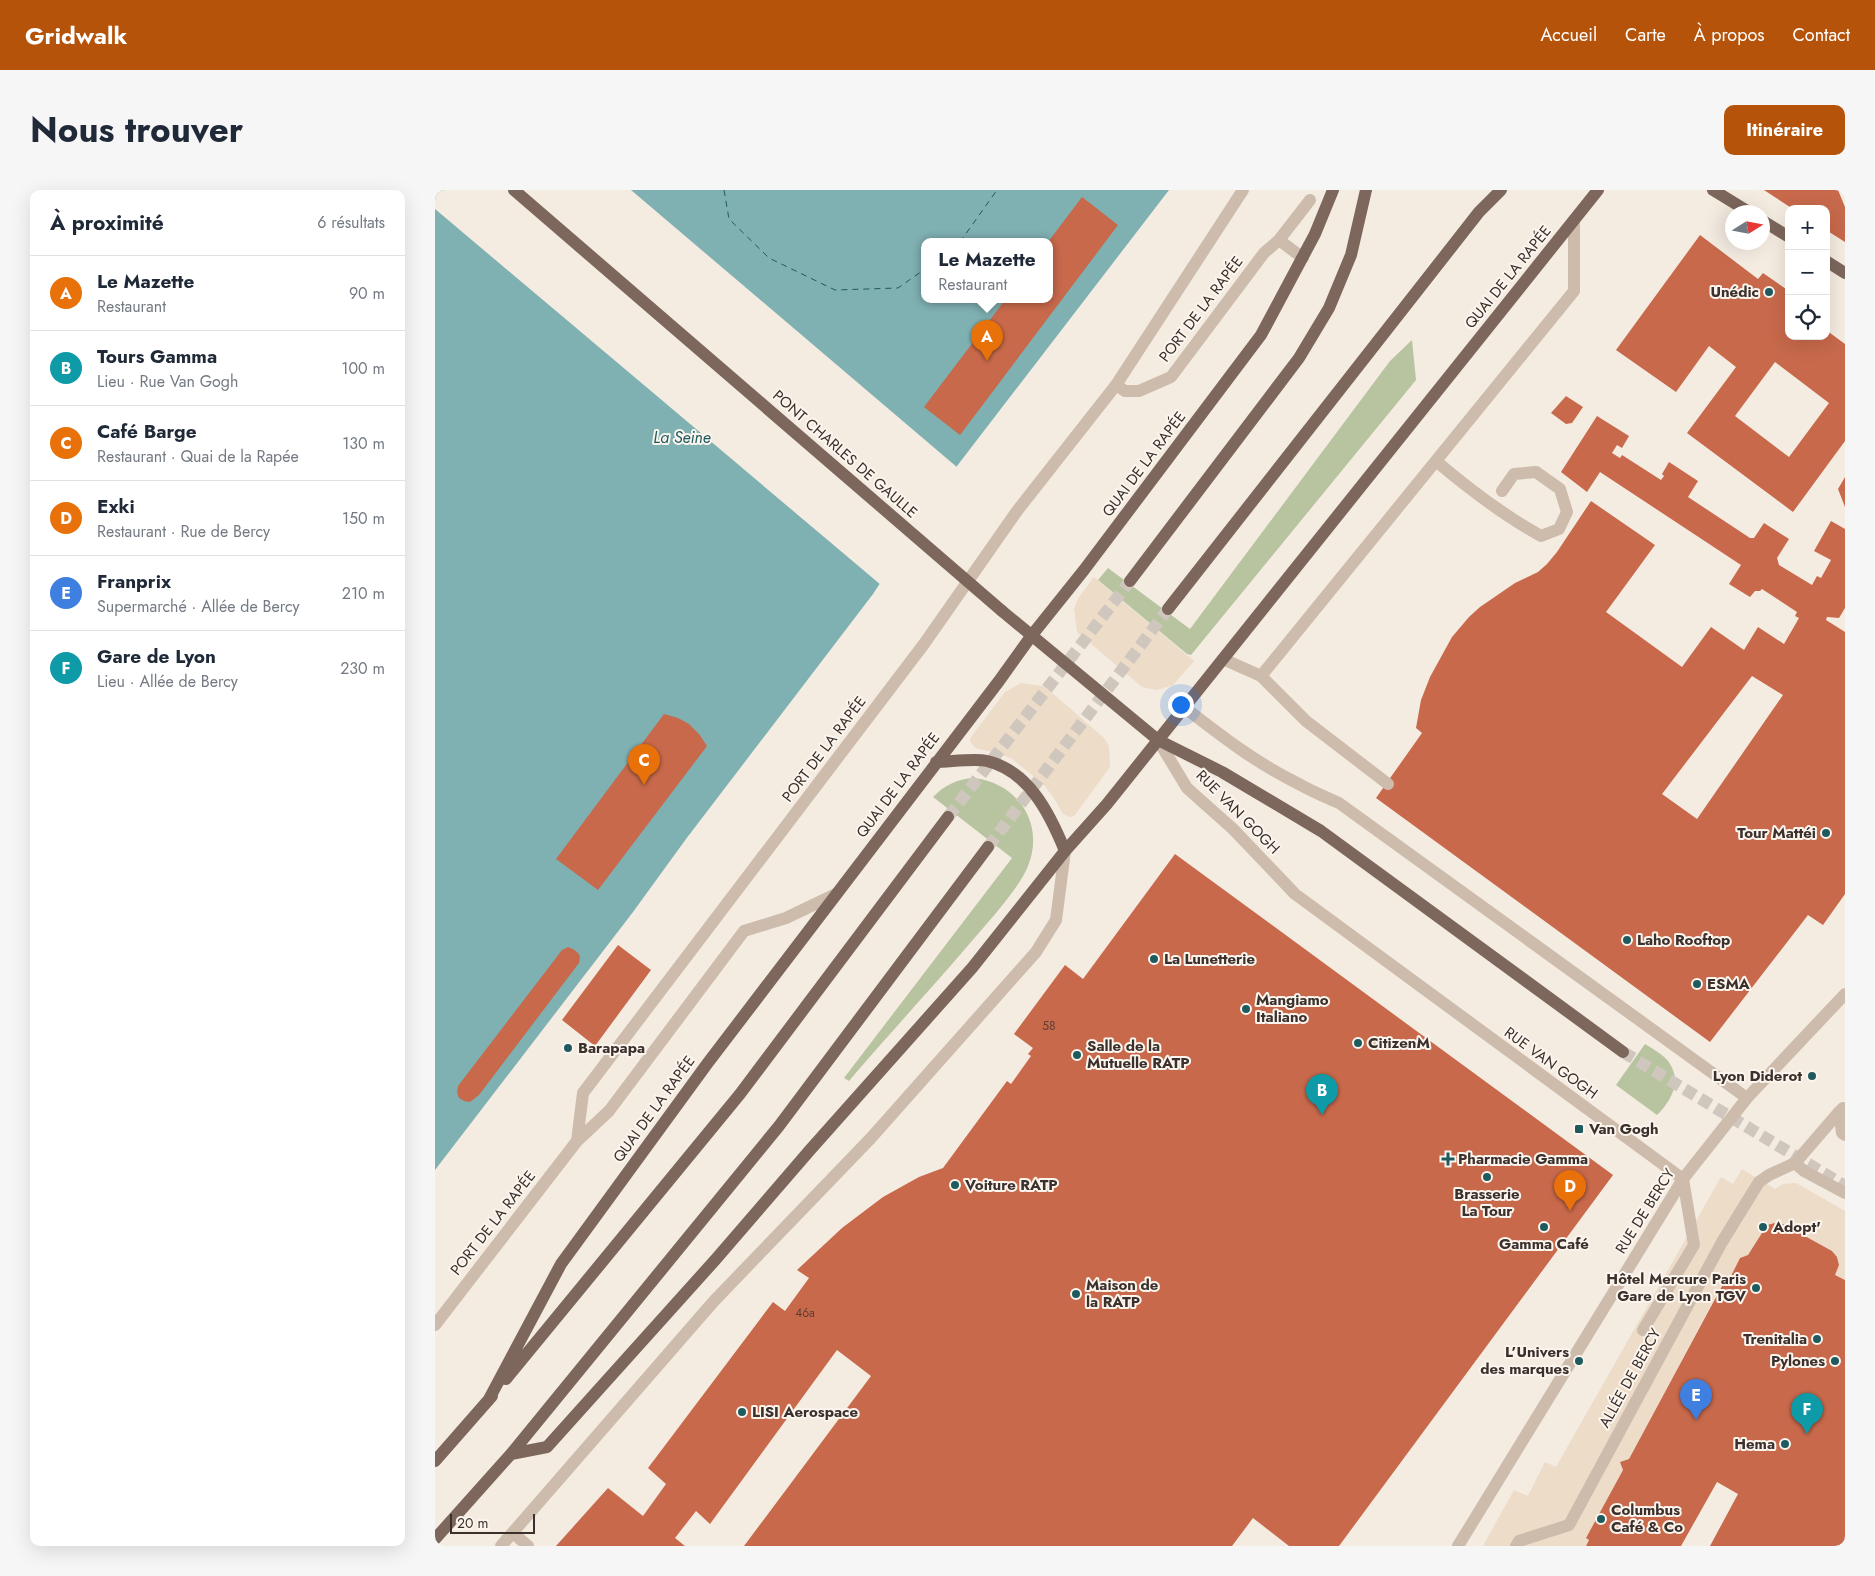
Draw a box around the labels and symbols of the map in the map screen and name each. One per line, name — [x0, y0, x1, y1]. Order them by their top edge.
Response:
north arrow — [1725, 205, 1770, 250]
street label: QUAI DE LA RAPÉE — [1460, 221, 1556, 333]
street label: PORT DE LA RAPÉE — [1154, 251, 1248, 367]
place label: Unédic — [1710, 281, 1759, 303]
marker: Unédic — [1763, 286, 1775, 298]
pin: A — [971, 320, 1003, 361]
street label: PONT CHARLES DE GAULLE — [768, 385, 922, 523]
street label: QUAI DE LA RAPÉE — [1097, 407, 1191, 521]
water label: La Seine — [653, 426, 711, 449]
street label: PORT DE LA RAPÉE — [777, 691, 871, 807]
your location — [1168, 692, 1194, 718]
street label: QUAI DE LA RAPÉE — [851, 728, 945, 842]
pin: C — [628, 744, 660, 785]
street label: RUE VAN GOGH — [1191, 765, 1285, 859]
place label: Tour Mattéi — [1737, 822, 1816, 844]
marker: Tour Mattéi — [1820, 827, 1832, 839]
place label: Laho Rooftop — [1637, 929, 1730, 951]
marker: Laho Rooftop — [1621, 934, 1633, 946]
place label: La Lunetterie — [1164, 948, 1255, 970]
marker: La Lunetterie — [1148, 953, 1160, 965]
place label: ESMA — [1707, 973, 1751, 995]
marker: ESMA — [1691, 978, 1703, 990]
place label: Mangiamo Italiano — [1256, 989, 1329, 1028]
marker: Mangiamo Italiano — [1240, 1003, 1252, 1015]
house number: 58 — [1042, 1017, 1056, 1035]
street label: RUE VAN GOGH — [1500, 1022, 1602, 1104]
place label: CitizenM — [1368, 1032, 1430, 1054]
place label: Salle de la Mutuelle RATP — [1087, 1035, 1190, 1074]
place label: Barapapa — [578, 1037, 645, 1059]
marker: CitizenM — [1352, 1037, 1364, 1049]
marker: Barapapa — [562, 1042, 574, 1054]
marker: Salle de la Mutuelle RATP — [1071, 1049, 1083, 1061]
street label: QUAI DE LA RAPÉE — [608, 1051, 700, 1167]
place label: Lyon Diderot — [1713, 1065, 1802, 1087]
marker: Lyon Diderot — [1806, 1070, 1818, 1082]
pin: B — [1306, 1074, 1338, 1115]
place label: Van Gogh — [1588, 1118, 1658, 1140]
marker: Van Gogh — [1573, 1123, 1585, 1135]
place label: Pharmacie Gamma — [1458, 1148, 1588, 1170]
marker: Pharmacie Gamma — [1442, 1153, 1454, 1165]
street label: RUE DE BERCY — [1610, 1164, 1680, 1258]
street label: PORT DE LA RAPÉE — [445, 1166, 541, 1280]
pin: D — [1554, 1170, 1586, 1211]
marker: Brasserie La Tour — [1481, 1171, 1493, 1183]
place label: Voiture RATP — [964, 1174, 1058, 1196]
marker: Voiture RATP — [949, 1179, 961, 1191]
place label: Brasserie La Tour — [1454, 1183, 1520, 1222]
place label: Adopt' — [1772, 1216, 1821, 1238]
marker: Gamma Café — [1538, 1221, 1550, 1233]
marker: Adopt' — [1757, 1221, 1769, 1233]
place label: Gamma Café — [1499, 1233, 1589, 1255]
place label: Hôtel Mercure Paris Gare de Lyon TGV — [1606, 1268, 1747, 1307]
place label: Maison de la RATP — [1086, 1274, 1159, 1313]
marker: Hôtel Mercure Paris Gare de Lyon TGV — [1750, 1282, 1762, 1294]
marker: Maison de la RATP — [1070, 1288, 1082, 1300]
house number: 46a — [795, 1304, 815, 1322]
street label: ALLÉE DE BERCY — [1594, 1324, 1667, 1432]
place label: Trenitalia — [1743, 1328, 1807, 1350]
marker: Trenitalia — [1811, 1333, 1823, 1345]
place label: L’Univers des marques — [1480, 1341, 1569, 1380]
place label: Pylones — [1771, 1350, 1825, 1372]
marker: L’Univers des marques — [1573, 1355, 1585, 1367]
marker: Pylones — [1829, 1355, 1841, 1367]
pin: E — [1680, 1379, 1712, 1420]
pin: F — [1791, 1393, 1823, 1434]
place label: LISI Aerospace — [752, 1401, 858, 1423]
marker: LISI Aerospace — [736, 1406, 748, 1418]
place label: Hema — [1734, 1433, 1775, 1455]
marker: Hema — [1779, 1438, 1791, 1450]
place label: Columbus Café & Co — [1611, 1499, 1683, 1538]
scale bar — [450, 1511, 535, 1534]
marker: Columbus Café & Co — [1595, 1513, 1607, 1525]

